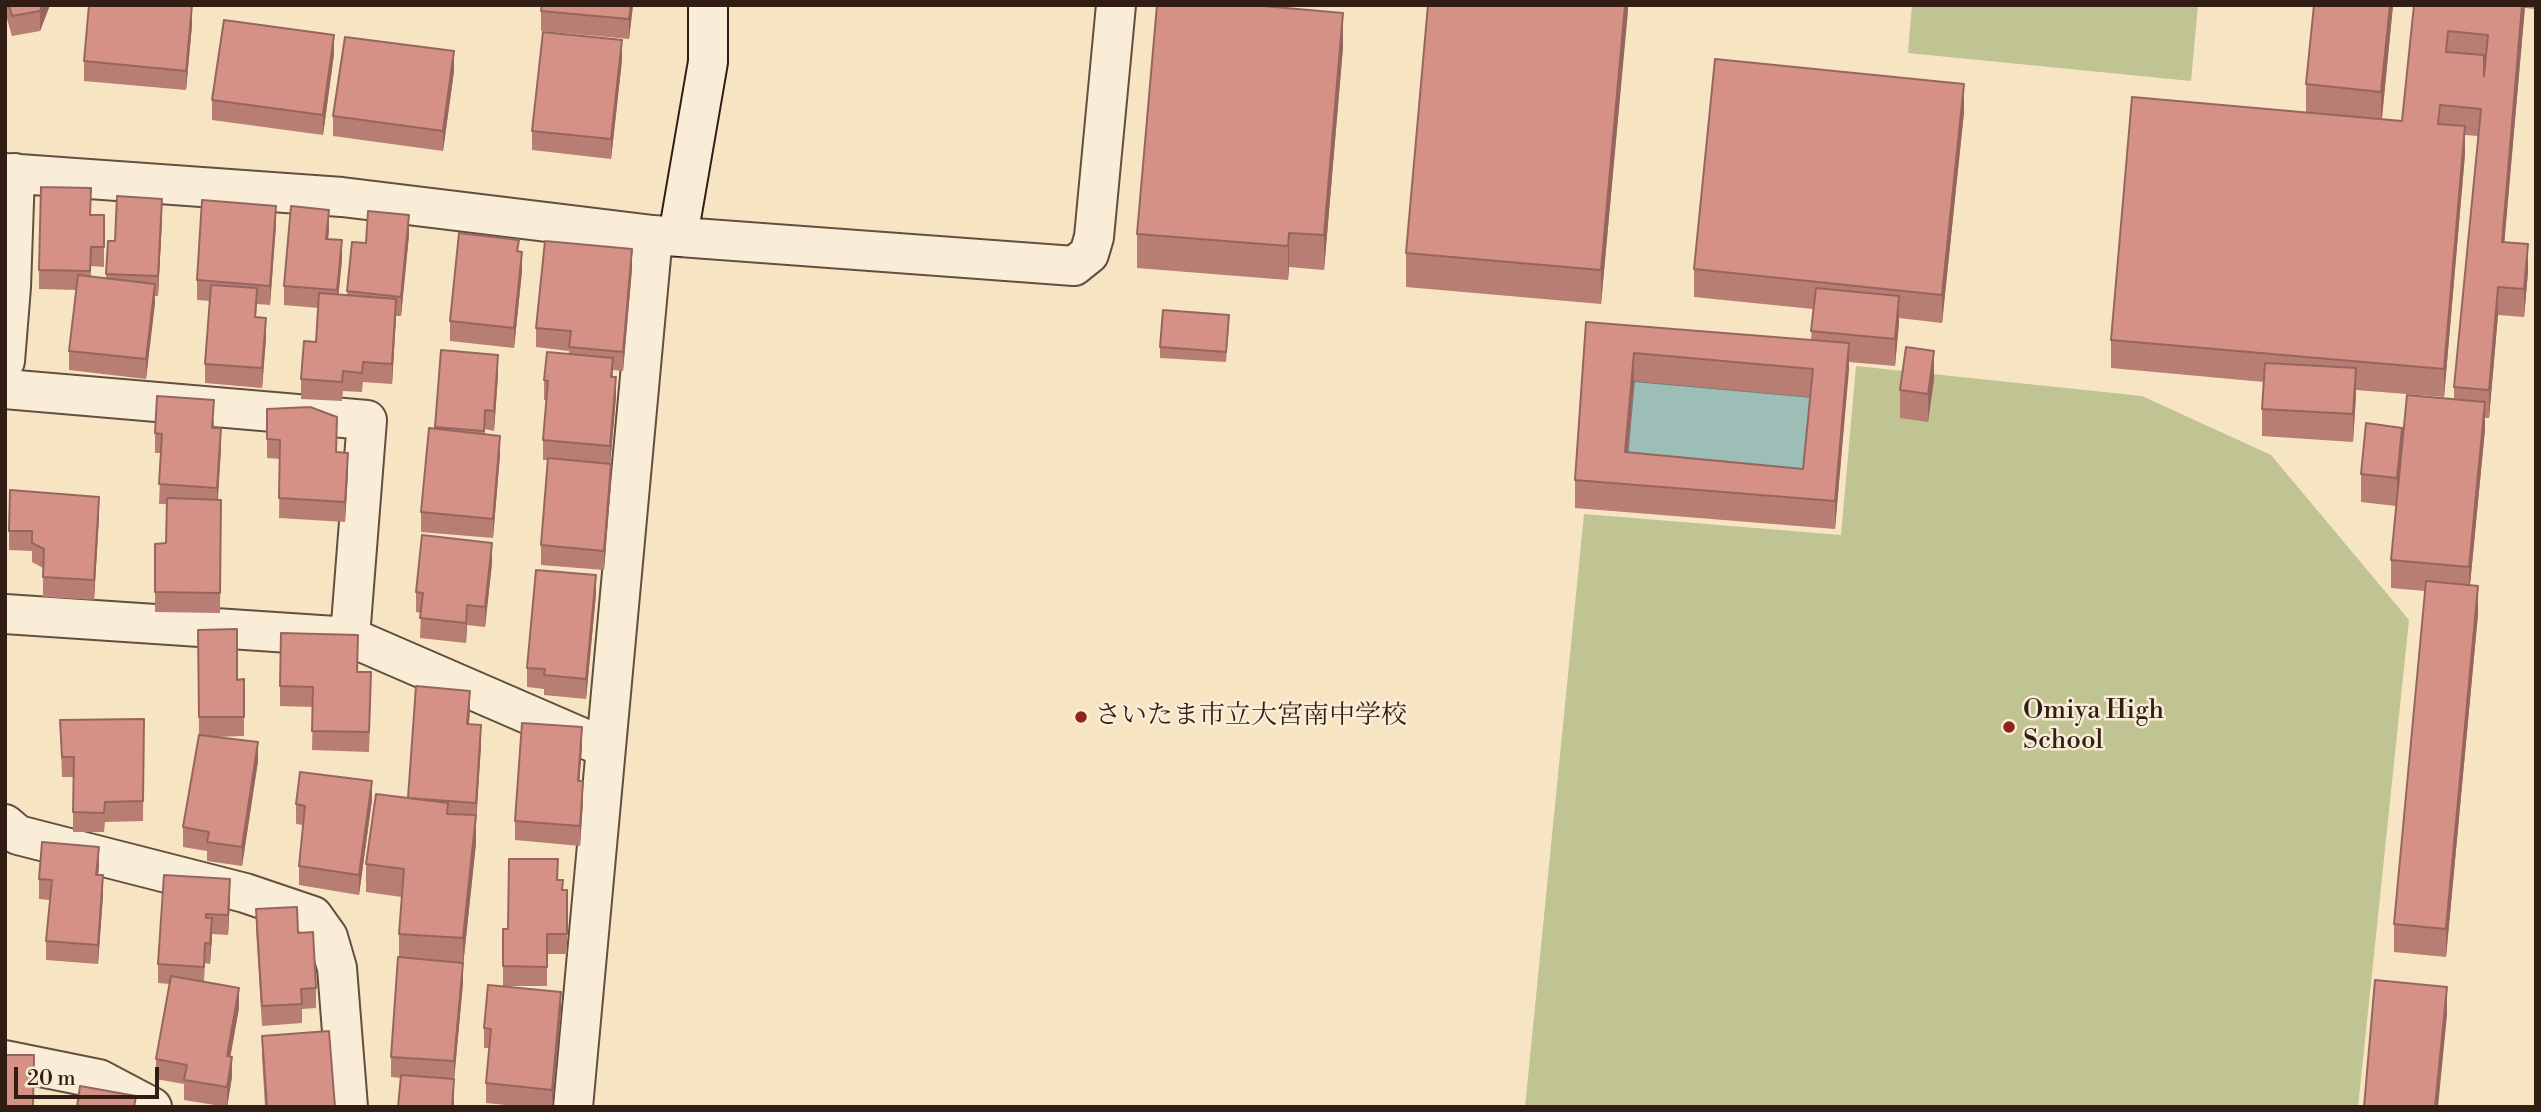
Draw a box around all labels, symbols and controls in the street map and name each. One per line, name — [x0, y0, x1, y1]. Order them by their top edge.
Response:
place label: Omiya High School — [2023, 696, 2164, 758]
place label: さいたま市立大宮南中学校 — [1095, 701, 1407, 733]
marker: さいたま市立大宮南中学校 — [1073, 709, 1089, 725]
marker: Omiya High School — [2001, 719, 2017, 735]
scale bar — [18, 1052, 163, 1096]
text: 20 m — [27, 1066, 76, 1092]

